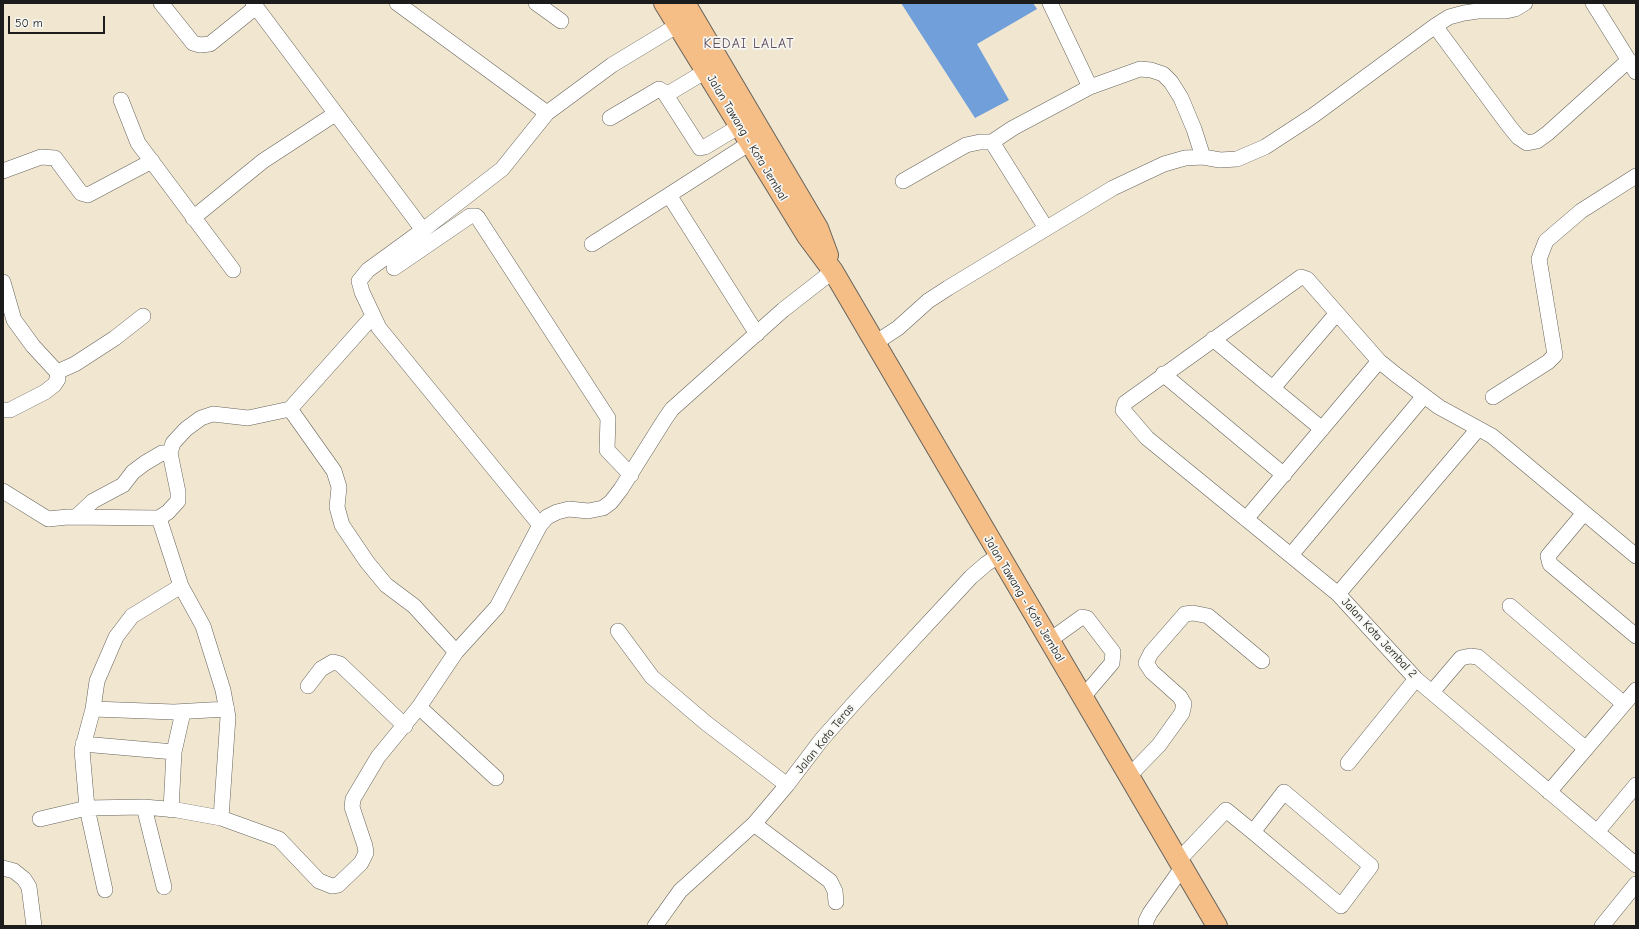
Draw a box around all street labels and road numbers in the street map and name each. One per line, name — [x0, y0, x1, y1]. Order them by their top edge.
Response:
street label: Jalan Tawang - Kota Jembal — [704, 72, 790, 204]
street label: Jalan Tawang - Kota Jembal — [981, 533, 1067, 665]
street label: Jalan Kota Jembal 2 — [1338, 595, 1420, 681]
street label: Jalan Kota Teras — [793, 702, 857, 776]

